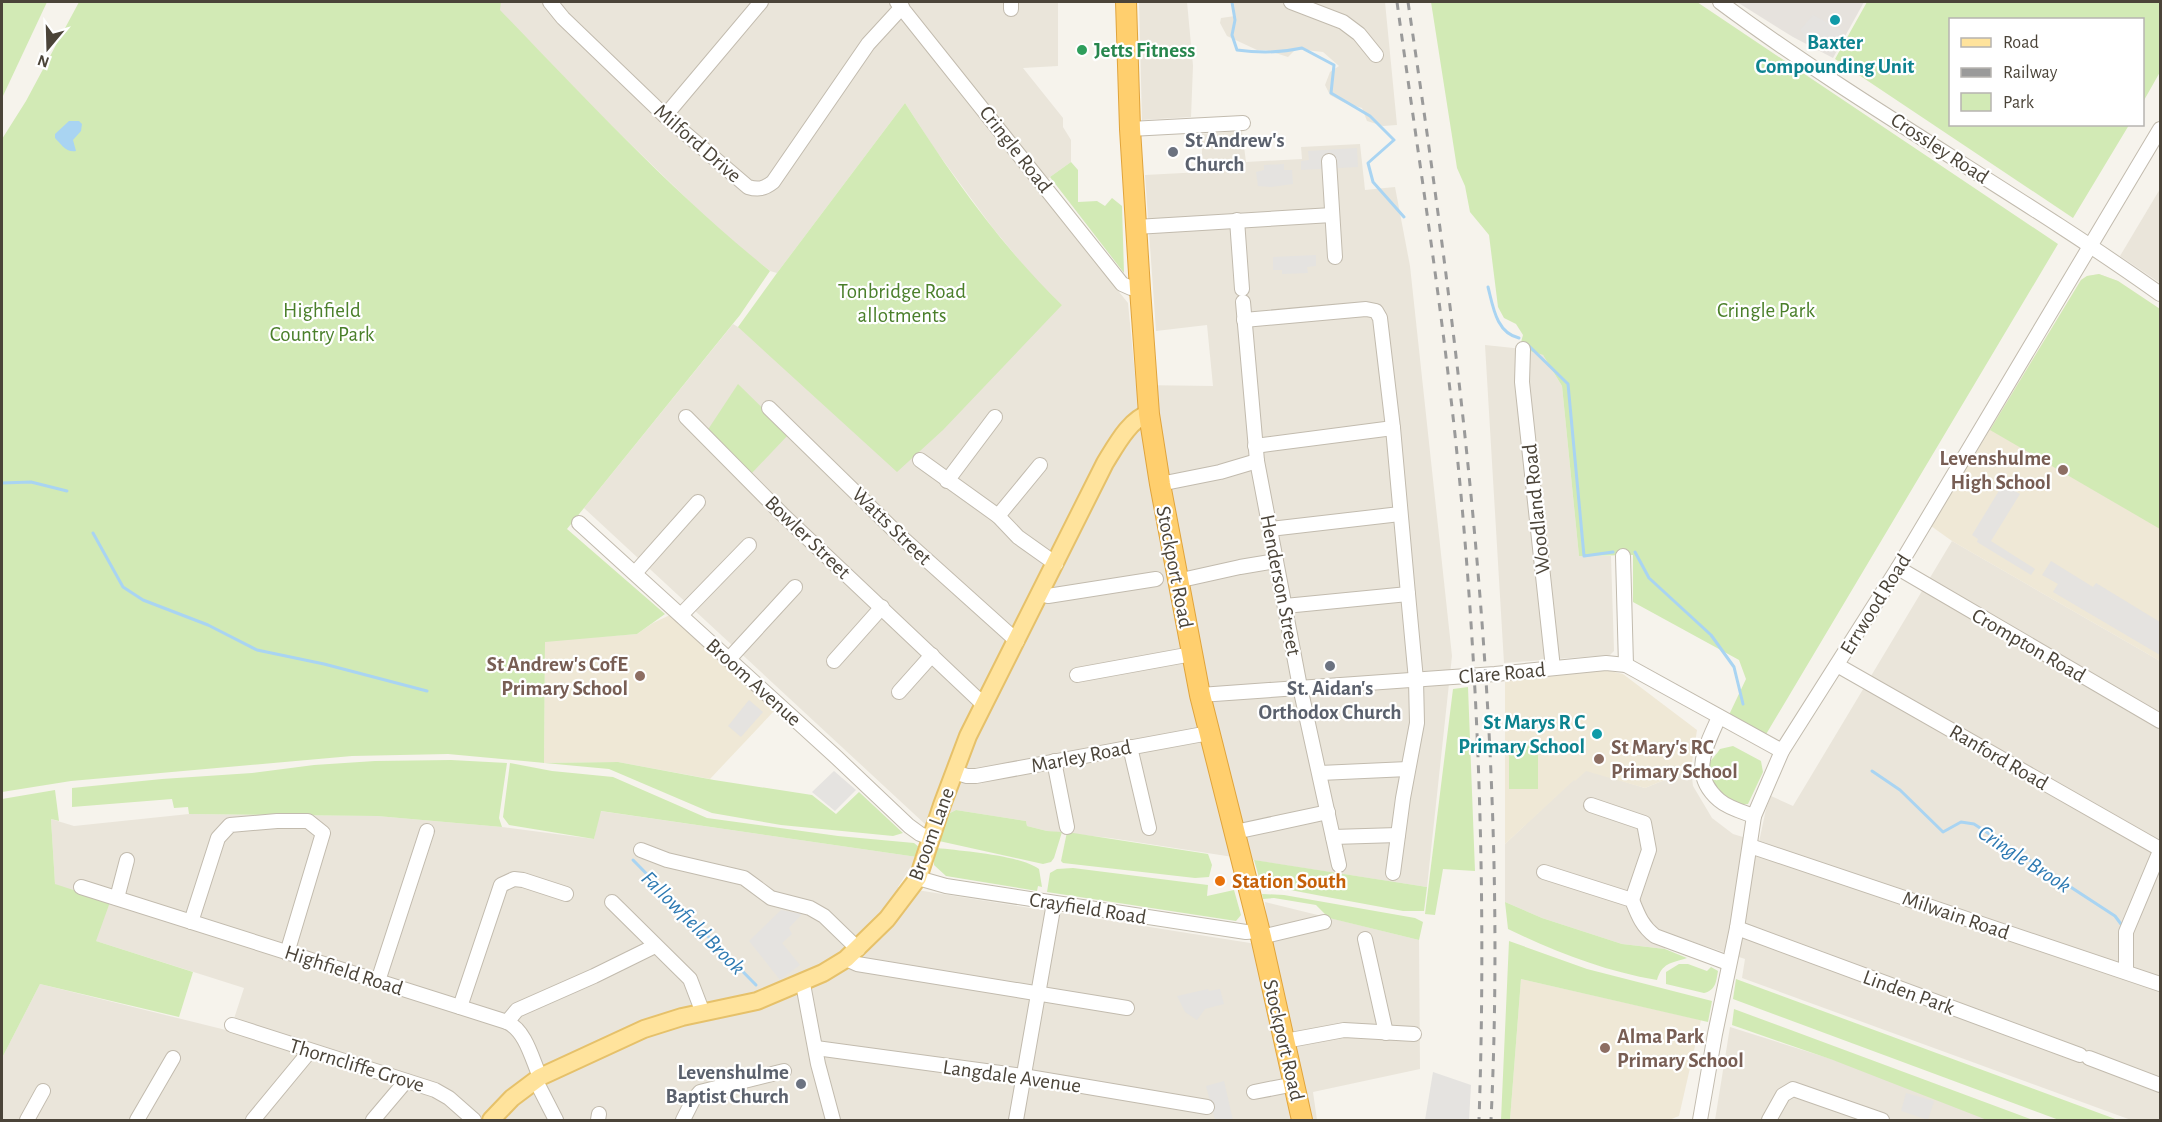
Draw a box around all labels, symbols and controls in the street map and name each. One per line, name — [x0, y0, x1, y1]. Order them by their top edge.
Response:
marker: Baxter Compounding Unit — [1828, 13, 1842, 27]
north arrow — [18, 18, 78, 78]
legend — [1949, 18, 2144, 126]
place label: Baxter Compounding Unit — [1756, 32, 1914, 77]
text: Road — [2003, 34, 2039, 52]
place label: Jetts Fitness — [1094, 40, 1195, 61]
marker: Jetts Fitness — [1075, 43, 1089, 57]
text: N — [36, 52, 51, 71]
text: Railway — [2003, 64, 2058, 82]
text: Park — [2003, 94, 2035, 112]
street label: Milford Drive — [650, 100, 745, 187]
street label: Cringle Road — [975, 102, 1056, 197]
street label: Crossley Road — [1887, 109, 1993, 188]
place label: St Andrew's Church — [1185, 130, 1285, 175]
marker: St Andrew's Church — [1166, 145, 1180, 159]
park label: Tonbridge Road allotments — [838, 281, 966, 326]
park label: Highfield Country Park — [270, 300, 375, 345]
park label: Cringle Park — [1717, 300, 1815, 321]
street label: Woodland Road — [1519, 443, 1554, 575]
place label: Levenshulme High School — [1939, 448, 2051, 493]
marker: Levenshulme High School — [2056, 463, 2070, 477]
street label: Watts Street — [848, 484, 936, 569]
street label: Bowler Street — [761, 492, 855, 583]
street label: Stockport Road — [1152, 504, 1197, 630]
street label: Henderson Street — [1257, 513, 1305, 658]
street label: Errwood Road — [1836, 550, 1915, 658]
street label: Crompton Road — [1968, 604, 2089, 686]
street label: Broom Avenue — [702, 635, 805, 730]
place label: St Andrew's CofE Primary School — [486, 654, 628, 699]
marker: St. Aidan's Orthodox Church — [1323, 659, 1337, 673]
street label: Clare Road — [1458, 659, 1547, 688]
marker: St Andrew's CofE Primary School — [633, 669, 647, 683]
place label: St. Aidan's Orthodox Church — [1259, 678, 1401, 723]
place label: St Marys R C Primary School — [1458, 712, 1585, 757]
street label: Ranford Road — [1946, 721, 2052, 794]
marker: St Marys R C Primary School — [1590, 727, 1604, 741]
street label: Marley Road — [1029, 736, 1133, 777]
place label: St Mary's RC Primary School — [1611, 737, 1738, 782]
marker: St Mary's RC Primary School — [1592, 752, 1606, 766]
street label: Broom Lane — [905, 785, 958, 883]
water label: Cringle Brook — [1974, 821, 2075, 897]
water label: Fallowfield Brook — [637, 867, 749, 979]
place label: Station South — [1232, 871, 1347, 892]
marker: Station South — [1213, 874, 1227, 888]
street label: Milwain Road — [1900, 887, 2012, 944]
street label: Crayfield Road — [1028, 889, 1148, 928]
street label: Highfield Road — [282, 941, 406, 1000]
street label: Linden Park — [1860, 966, 1958, 1019]
street label: Stockport Road — [1259, 977, 1308, 1103]
place label: Alma Park Primary School — [1617, 1026, 1744, 1071]
street label: Thorncliffe Grove — [287, 1035, 427, 1096]
marker: Alma Park Primary School — [1598, 1041, 1612, 1055]
street label: Langdale Avenue — [941, 1056, 1082, 1097]
place label: Levenshulme Baptist Church — [665, 1062, 789, 1107]
marker: Levenshulme Baptist Church — [794, 1077, 808, 1091]

